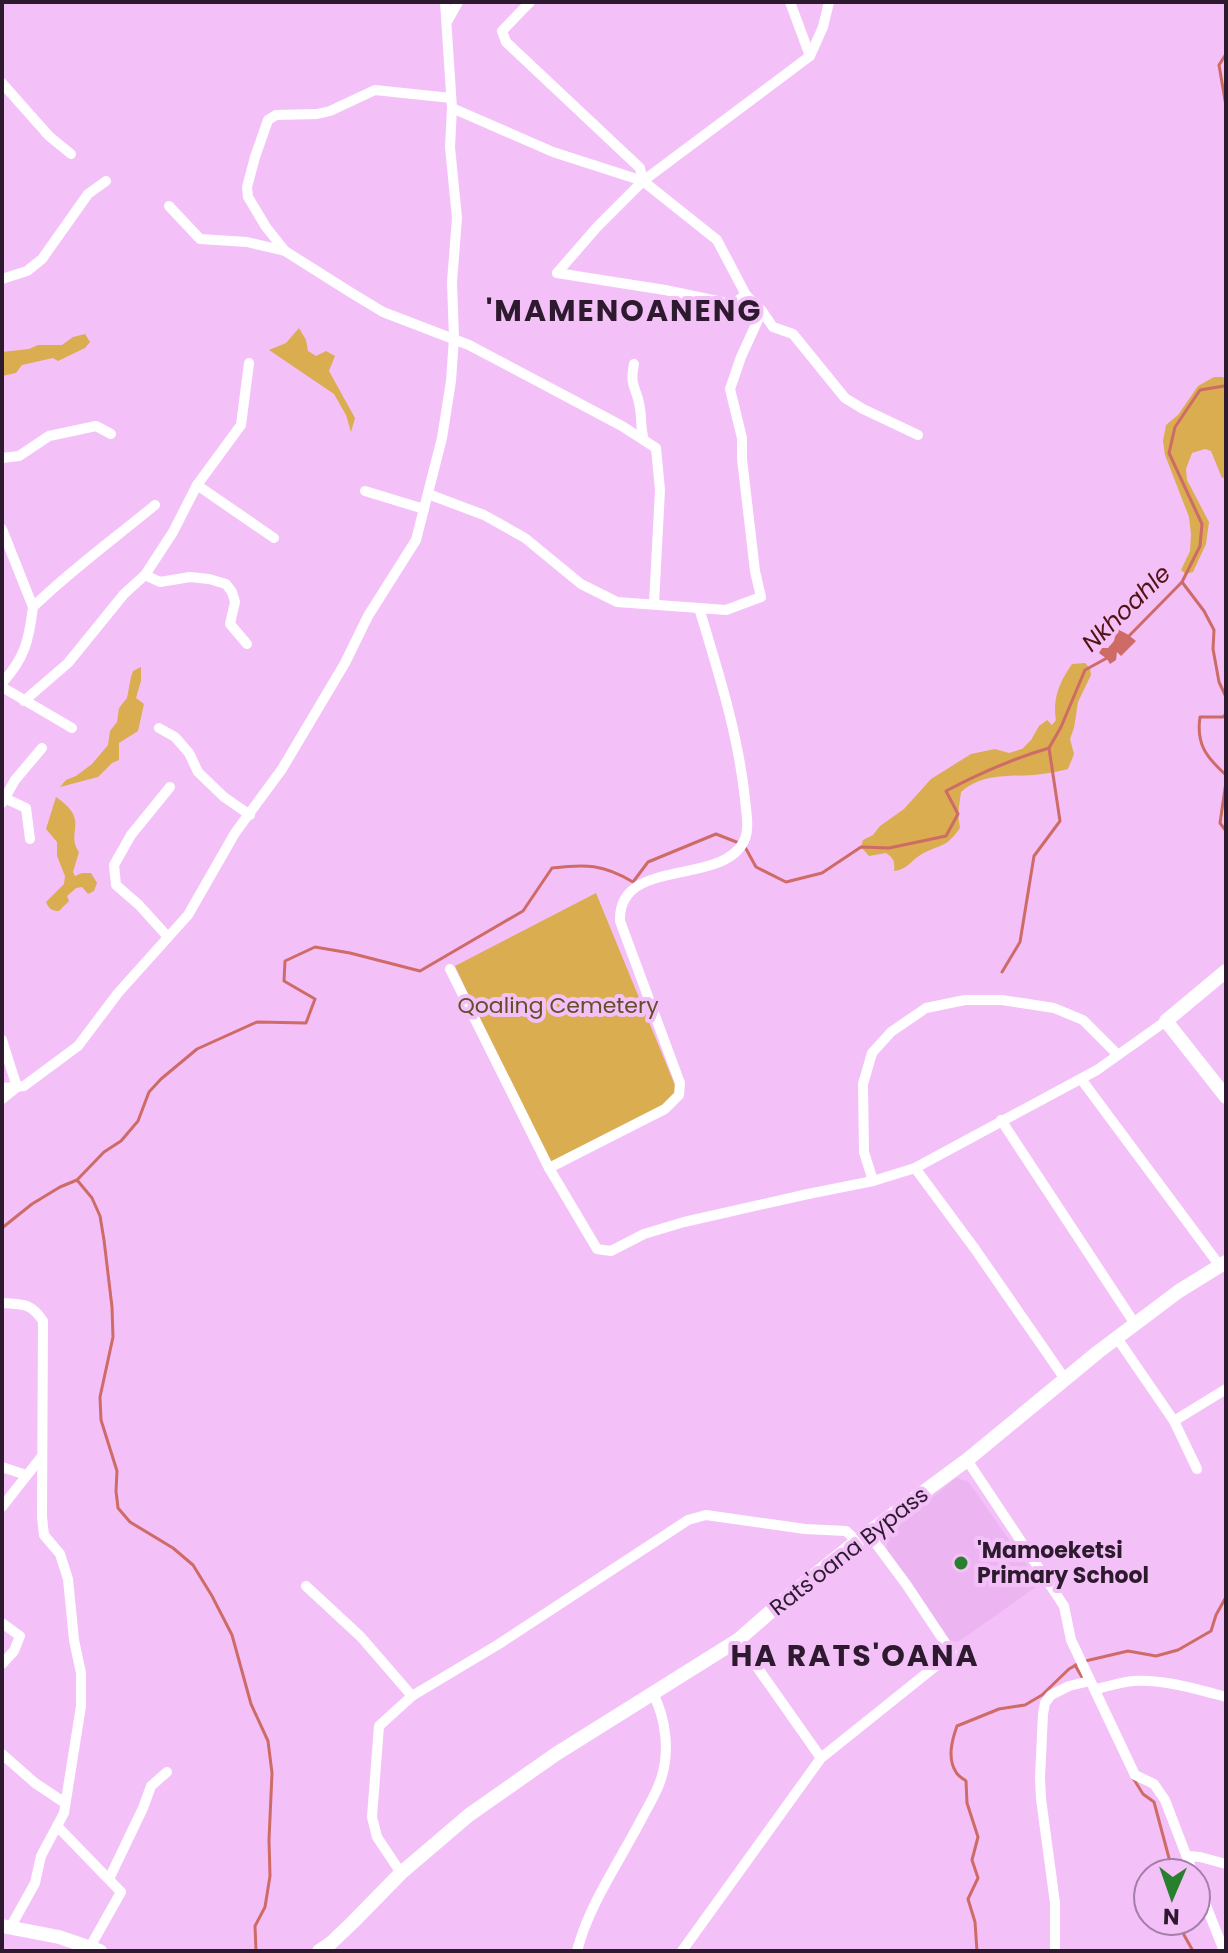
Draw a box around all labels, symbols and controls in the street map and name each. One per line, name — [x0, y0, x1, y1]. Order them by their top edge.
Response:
district label: 'MAMENOANENG — [486, 289, 762, 332]
water label: Nkhoahle — [1074, 557, 1178, 659]
park label: Qoaling Cemetery — [457, 990, 659, 1021]
street label: Rats'oana Bypass — [763, 1479, 935, 1623]
place label: 'Mamoeketsi Primary School — [977, 1535, 1149, 1591]
marker: 'Mamoeketsi Primary School — [952, 1554, 970, 1572]
district label: HA RATS'OANA — [730, 1634, 980, 1677]
north arrow — [1132, 1857, 1212, 1937]
text: N — [1163, 1901, 1180, 1932]

